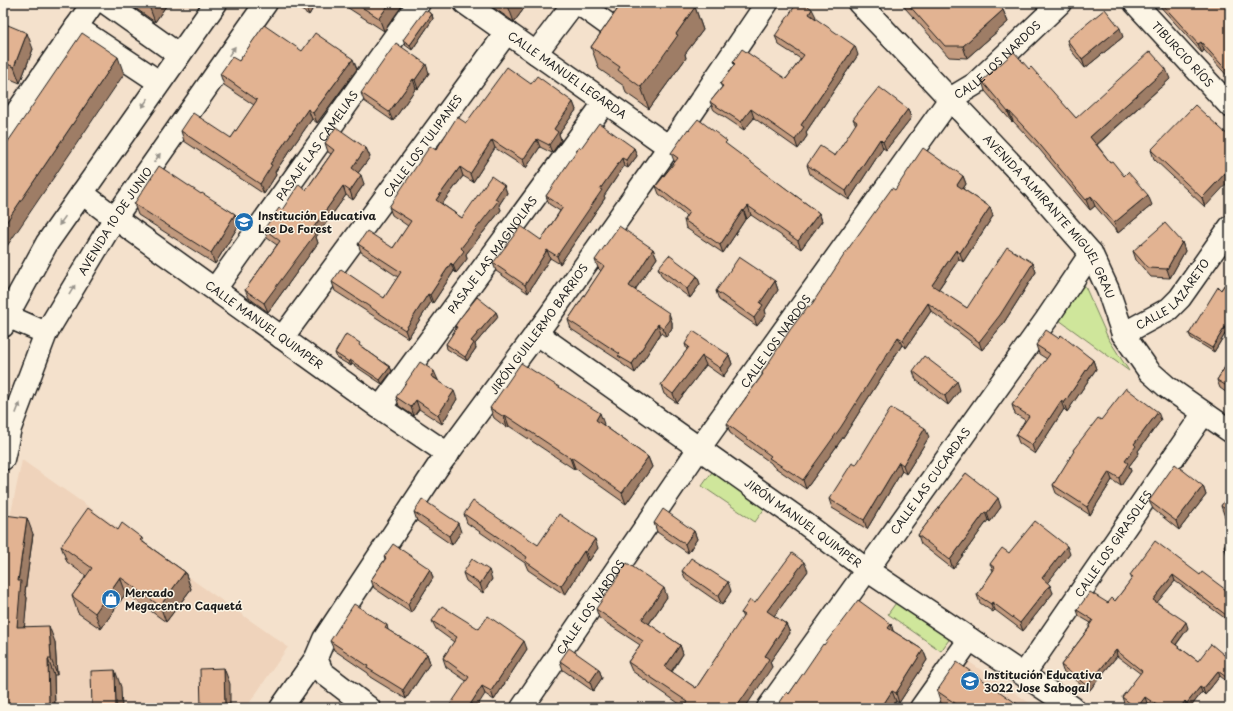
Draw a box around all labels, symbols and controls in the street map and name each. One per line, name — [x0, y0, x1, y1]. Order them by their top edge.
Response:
street label: CALLE LOS NARDOS — [950, 17, 1044, 103]
street label: TIBURCIO RÍOS — [1148, 17, 1218, 91]
street label: CALLE MANUEL LEGARDA — [505, 27, 630, 123]
one-way arrow — [228, 46, 236, 57]
street label: PASAJE LAS CAMELIAS — [272, 87, 362, 204]
street label: CALLE LOS TULIPANES — [379, 91, 466, 201]
one-way arrow — [141, 98, 149, 109]
street label: AVENIDA ALMIRANTE MIGUEL GRAU — [979, 130, 1119, 301]
one-way arrow — [153, 152, 161, 163]
street label: AVENIDA 10 DE JUNIO — [74, 163, 156, 278]
street label: PASAJE LAS MAGNOLIAS — [443, 192, 541, 317]
place label: Institución Educativa Lee De Forest — [258, 207, 376, 237]
school or university icon: Institución Educativa Lee De Forest — [233, 211, 255, 233]
one-way arrow — [58, 216, 66, 227]
street label: CALLE LAZARETO — [1133, 255, 1213, 333]
street label: JIRÓN GUILLERMO BARRIOS — [485, 260, 592, 398]
street label: CALLE MANUEL QUIMPER — [202, 276, 327, 373]
one-way arrow — [68, 284, 75, 296]
street label: CALLE LOS NARDOS — [736, 291, 815, 391]
one-way arrow — [15, 402, 21, 414]
street label: CALLE LAS CUCARDAS — [886, 424, 974, 538]
street label: JIRÓN MANUEL QUIMPER — [741, 474, 866, 571]
street label: CALLE LOS GIRASOLES — [1070, 487, 1156, 600]
street label: CALLE LOS NARDOS — [552, 556, 629, 658]
place label: Mercado Megacentro Caquetá — [125, 584, 243, 614]
shop icon: Mercado Megacentro Caquetá — [100, 588, 122, 610]
place label: Institución Educativa 3022 Jose Sabogal — [984, 666, 1102, 696]
school or university icon: Institución Educativa 3022 Jose Sabogal — [959, 670, 981, 692]

